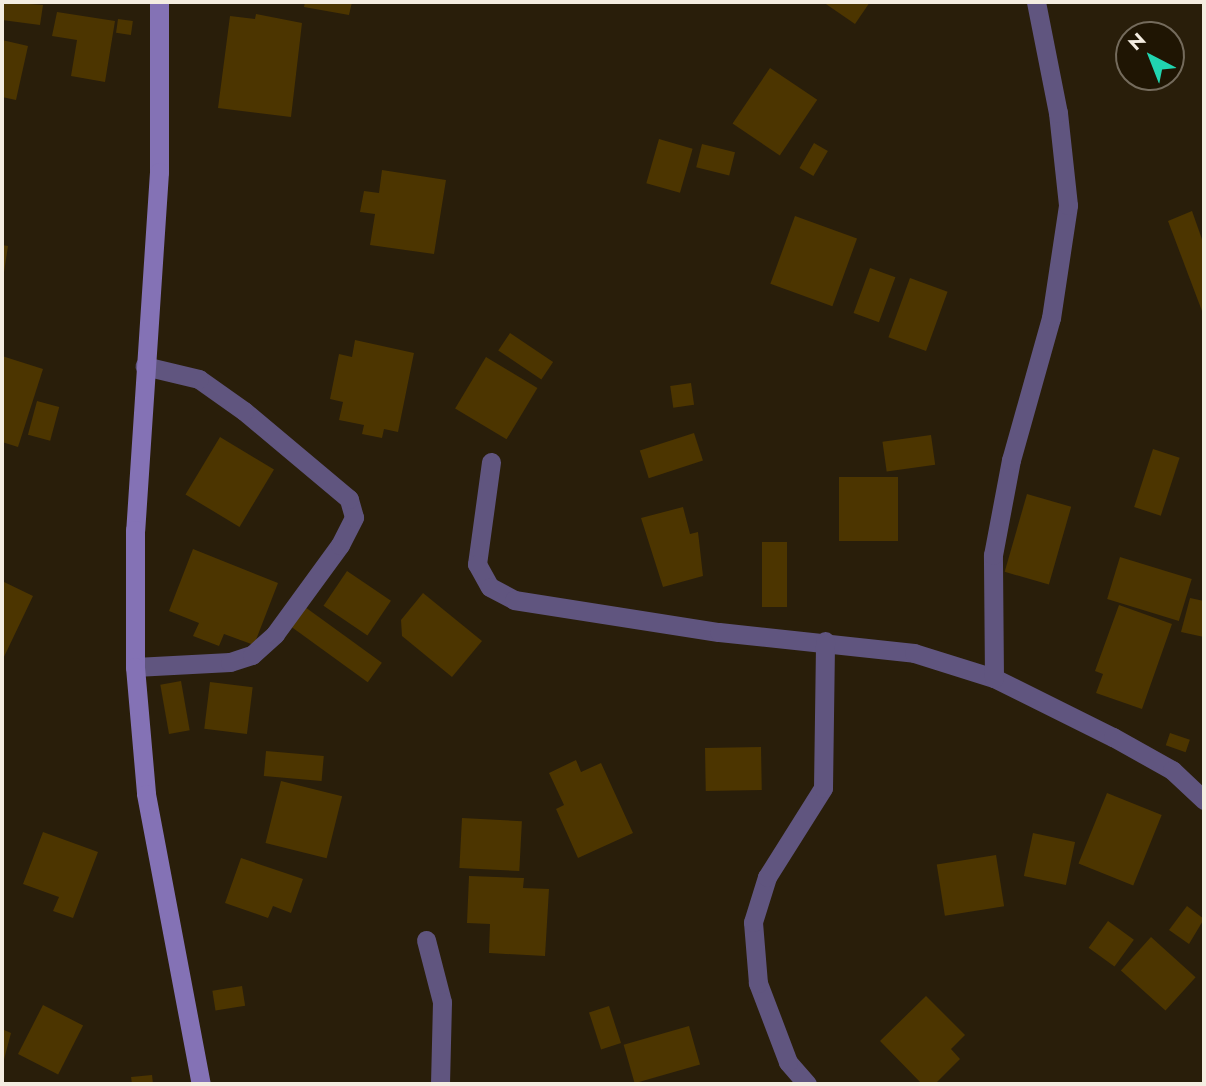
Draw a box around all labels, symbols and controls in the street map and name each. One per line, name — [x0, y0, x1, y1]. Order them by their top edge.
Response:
north arrow — [1115, 21, 1185, 91]
text: N — [1122, 26, 1152, 57]

